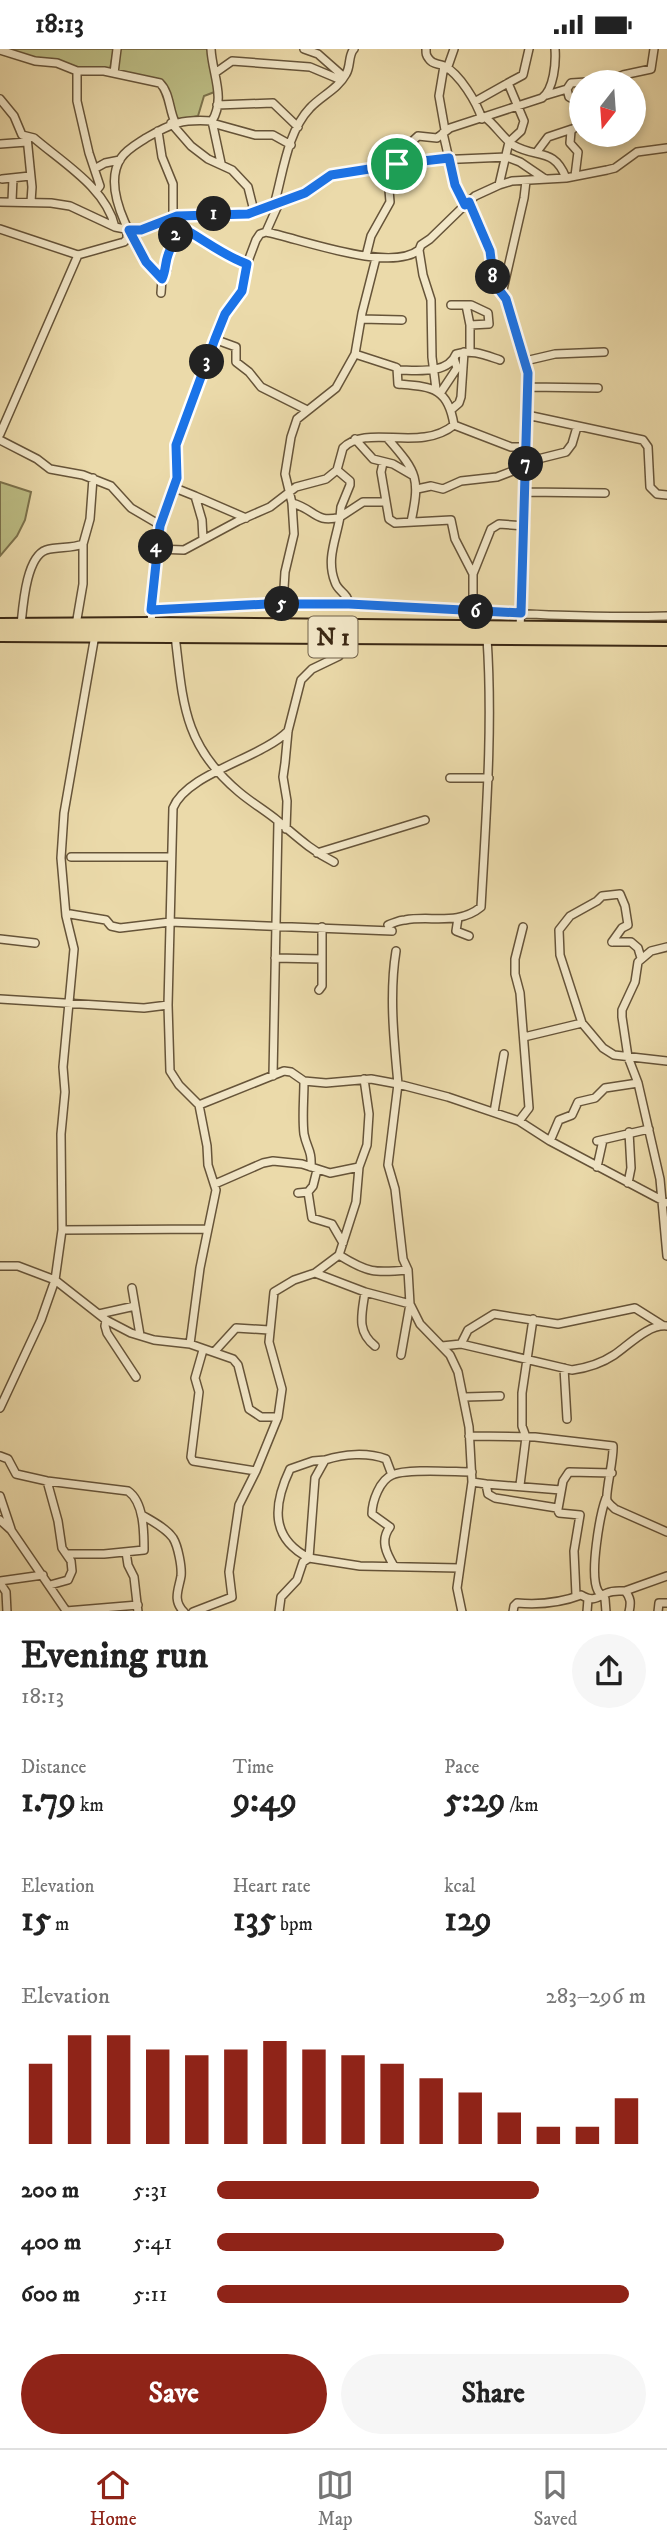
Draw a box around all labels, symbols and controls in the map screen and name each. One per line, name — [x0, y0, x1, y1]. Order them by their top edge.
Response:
text: 18:13 — [35, 8, 84, 41]
north arrow — [569, 70, 646, 147]
map controls — [569, 70, 646, 147]
pin — [367, 134, 427, 194]
icon: arrive — [378, 145, 416, 183]
pin: 1 — [196, 197, 232, 231]
text: 1 — [210, 202, 217, 225]
pin: 2 — [158, 217, 194, 253]
text: 2 — [171, 223, 180, 246]
pin: 8 — [476, 259, 510, 295]
text: 8 — [488, 265, 497, 288]
pin: 3 — [190, 345, 224, 379]
text: 3 — [203, 350, 210, 373]
pin: 7 — [508, 447, 544, 481]
text: 7 — [520, 452, 531, 475]
pin: 4 — [138, 529, 174, 565]
text: 4 — [150, 535, 161, 558]
pin: 5 — [264, 587, 300, 621]
text: 5 — [277, 592, 286, 615]
pin: 6 — [458, 595, 494, 629]
text: 6 — [471, 600, 480, 623]
road number: N 1 — [308, 617, 358, 657]
text: Evening run — [21, 1632, 208, 1680]
button: share — [572, 1634, 646, 1708]
text: 18:13 — [21, 1682, 64, 1711]
text: Distance — [21, 1756, 86, 1779]
text: Time — [233, 1756, 274, 1779]
text: Pace — [444, 1756, 479, 1779]
text: 1.79 — [21, 1779, 76, 1823]
text: 9:49 — [233, 1779, 297, 1823]
text: 5:29 — [444, 1779, 506, 1823]
text: km — [76, 1794, 104, 1817]
text: /km — [506, 1794, 538, 1817]
text: Elevation — [21, 1875, 95, 1898]
text: Heart rate — [233, 1875, 311, 1898]
text: kcal — [444, 1875, 476, 1898]
text: 15 — [21, 1898, 51, 1942]
text: 135 — [233, 1898, 276, 1942]
text: 129 — [444, 1898, 492, 1942]
text: m — [51, 1913, 69, 1936]
text: bpm — [276, 1913, 313, 1936]
text: Elevation — [21, 1982, 110, 2011]
text: 283–296 m — [546, 1982, 646, 2011]
text: 200 m — [21, 2176, 79, 2205]
text: 5:31 — [133, 2176, 167, 2205]
text: 400 m — [21, 2228, 81, 2257]
text: 5:41 — [133, 2228, 172, 2257]
text: 600 m — [21, 2280, 80, 2309]
text: 5:11 — [133, 2280, 167, 2309]
button: Save — [21, 2354, 327, 2434]
button: Share — [341, 2354, 646, 2434]
tab: Home — [90, 2466, 137, 2531]
tab: Map — [316, 2466, 354, 2531]
tab: Saved — [534, 2466, 577, 2531]

